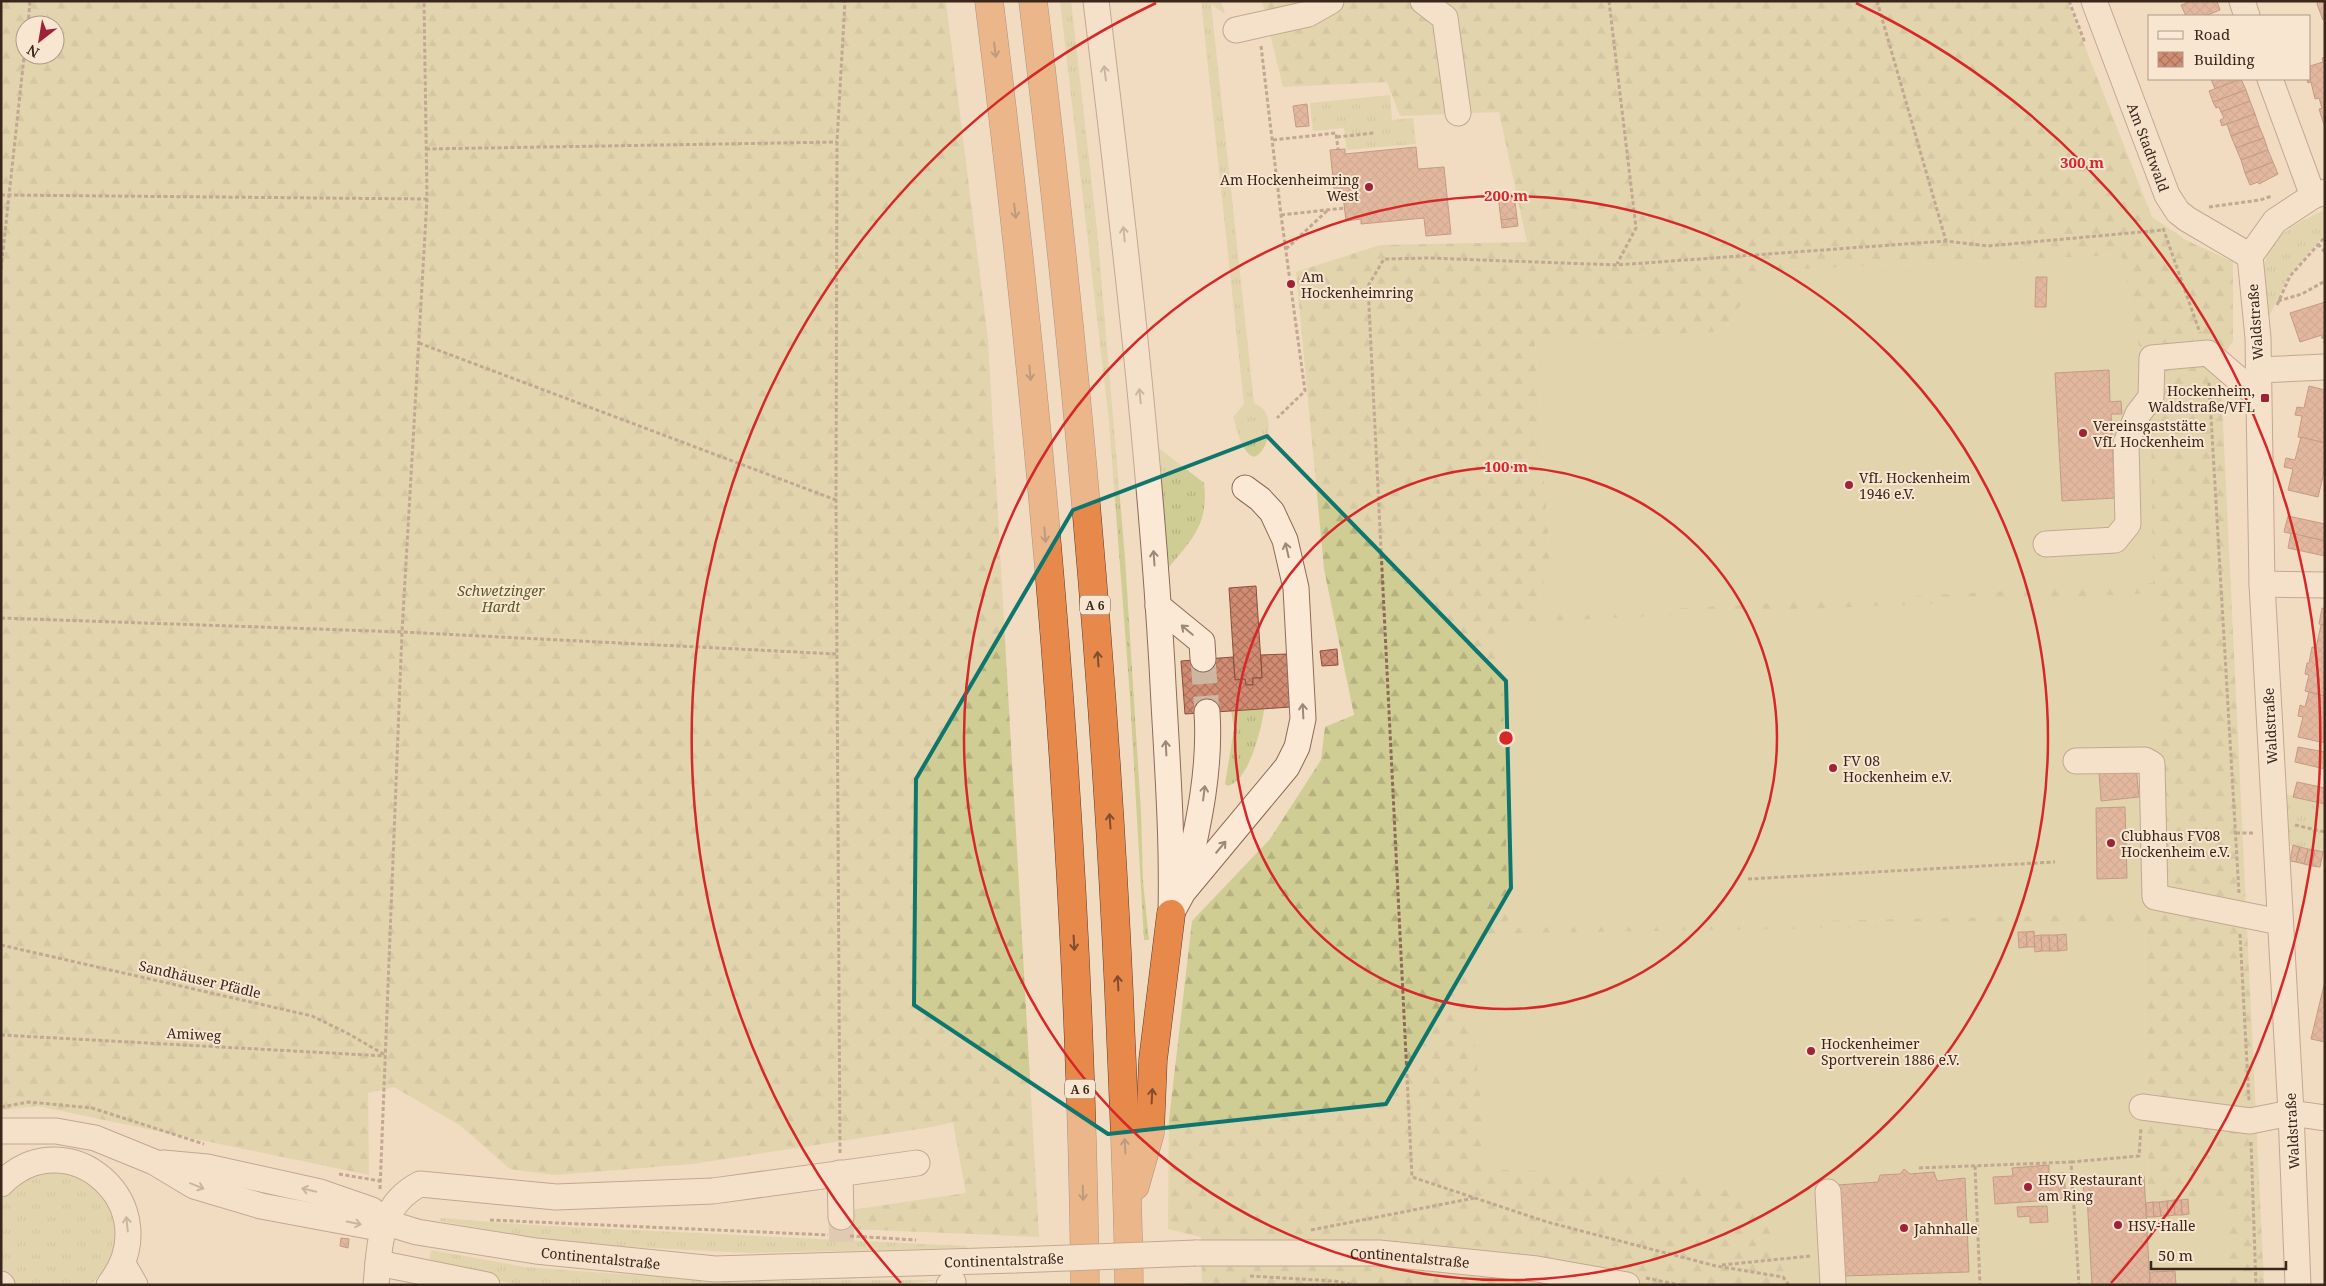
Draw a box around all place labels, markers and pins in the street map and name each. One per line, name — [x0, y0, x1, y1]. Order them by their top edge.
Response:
place label: Am Hockenheimring West — [1220, 170, 1359, 205]
marker: Am Hockenheimring West — [1363, 181, 1375, 193]
place label: Am Hockenheimring — [1301, 267, 1414, 302]
marker: Am Hockenheimring — [1285, 278, 1297, 290]
place label: Hockenheim, Waldstraße/VFL — [2148, 381, 2255, 416]
marker: Hockenheim, Waldstraße/VFL — [2259, 392, 2271, 404]
place label: Vereinsgaststätte VfL Hockenheim — [2093, 416, 2206, 451]
marker: Vereinsgaststätte VfL Hockenheim — [2077, 427, 2089, 439]
place label: VfL Hockenheim 1946 e.V. — [1859, 468, 1971, 503]
marker: VfL Hockenheim 1946 e.V. — [1843, 479, 1855, 491]
centre of rings — [1497, 729, 1515, 747]
place label: FV 08 Hockenheim e.V. — [1843, 751, 1952, 786]
marker: FV 08 Hockenheim e.V. — [1827, 762, 1839, 774]
place label: Clubhaus FV08 Hockenheim e.V. — [2121, 826, 2230, 861]
marker: Clubhaus FV08 Hockenheim e.V. — [2105, 837, 2117, 849]
place label: Hockenheimer Sportverein 1886 e.V. — [1821, 1034, 1959, 1069]
marker: Hockenheimer Sportverein 1886 e.V. — [1805, 1045, 1817, 1057]
place label: HSV Restaurant am Ring — [2038, 1170, 2142, 1205]
marker: HSV Restaurant am Ring — [2022, 1181, 2034, 1193]
place label: HSV-Halle — [2128, 1216, 2195, 1235]
place label: Jahnhalle — [1913, 1219, 1978, 1238]
marker: HSV-Halle — [2112, 1219, 2124, 1231]
marker: Jahnhalle — [1898, 1222, 1910, 1234]

